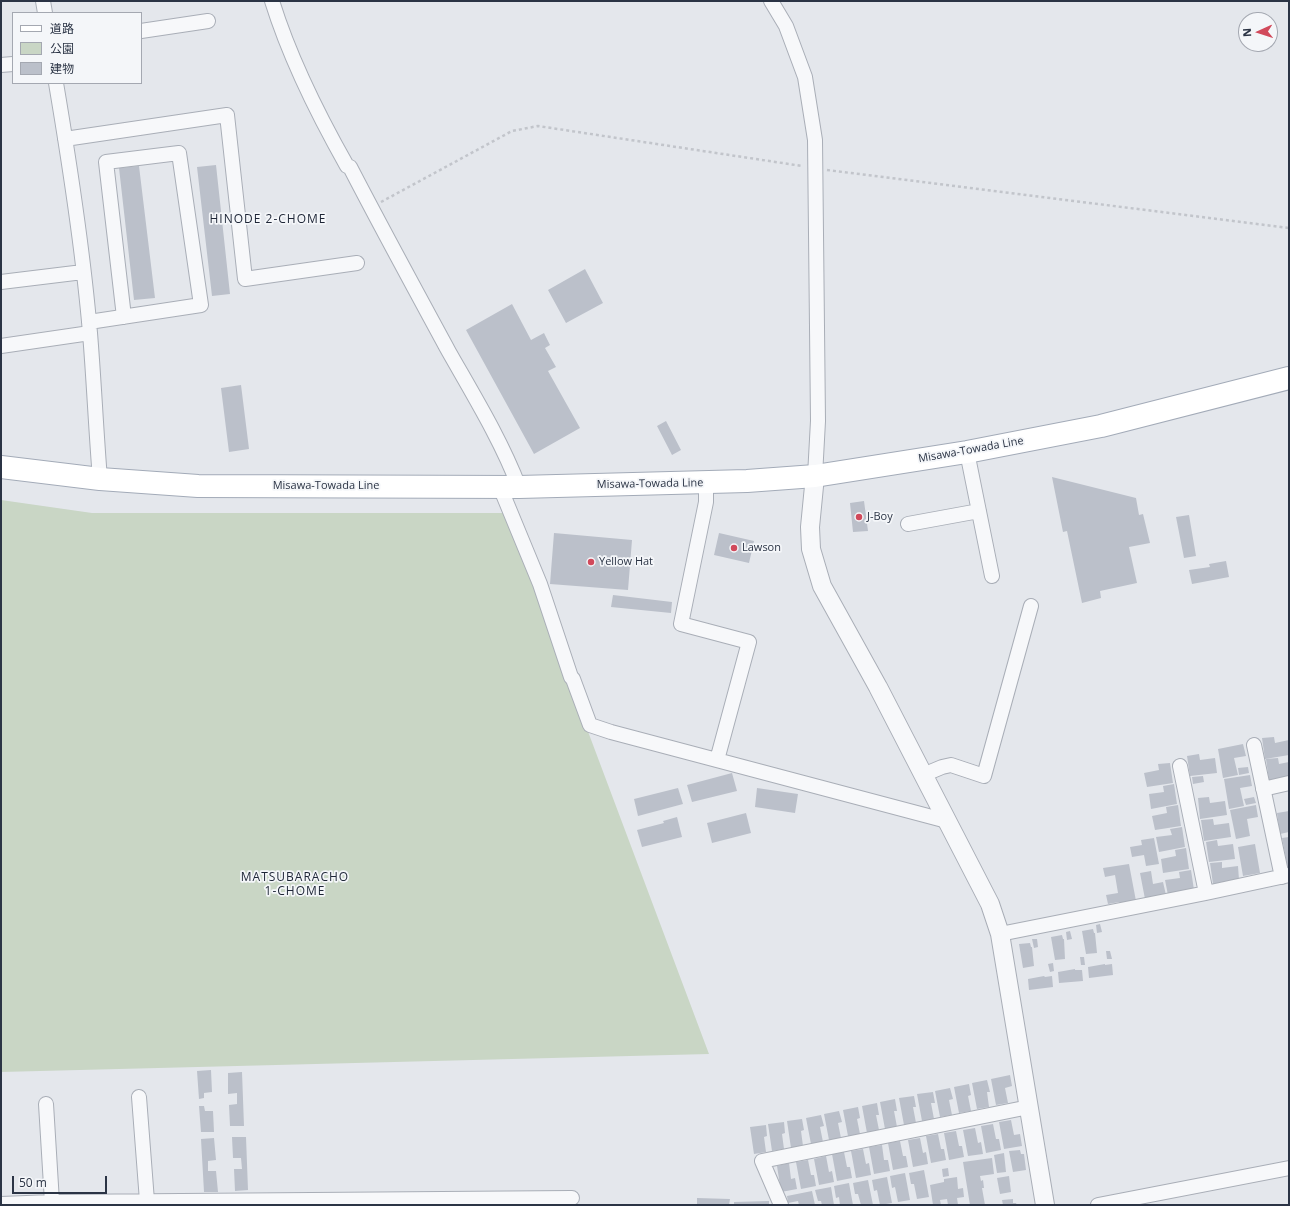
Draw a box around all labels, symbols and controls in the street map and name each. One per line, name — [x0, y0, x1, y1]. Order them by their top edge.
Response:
legend — [12, 12, 142, 84]
north arrow — [1238, 12, 1278, 52]
text: 道路 — [50, 20, 74, 37]
text: N — [1239, 28, 1254, 37]
text: 公園 — [50, 40, 74, 57]
text: 建物 — [50, 60, 74, 77]
district label: HINODE 2-CHOME — [210, 213, 326, 227]
street label: Misawa-Towada Line — [917, 434, 1025, 466]
street label: Misawa-Towada Line — [597, 476, 703, 492]
street label: Misawa-Towada Line — [273, 479, 379, 493]
place label: J-Boy — [867, 510, 893, 524]
marker: J-Boy — [854, 512, 864, 522]
place label: Lawson — [742, 541, 781, 555]
marker: Lawson — [729, 543, 739, 553]
place label: Yellow Hat — [599, 555, 653, 569]
marker: Yellow Hat — [586, 557, 596, 567]
district label: MATSUBARACHO 1-CHOME — [241, 871, 349, 899]
scale bar — [14, 1168, 109, 1194]
text: 50 m — [19, 1174, 47, 1191]

